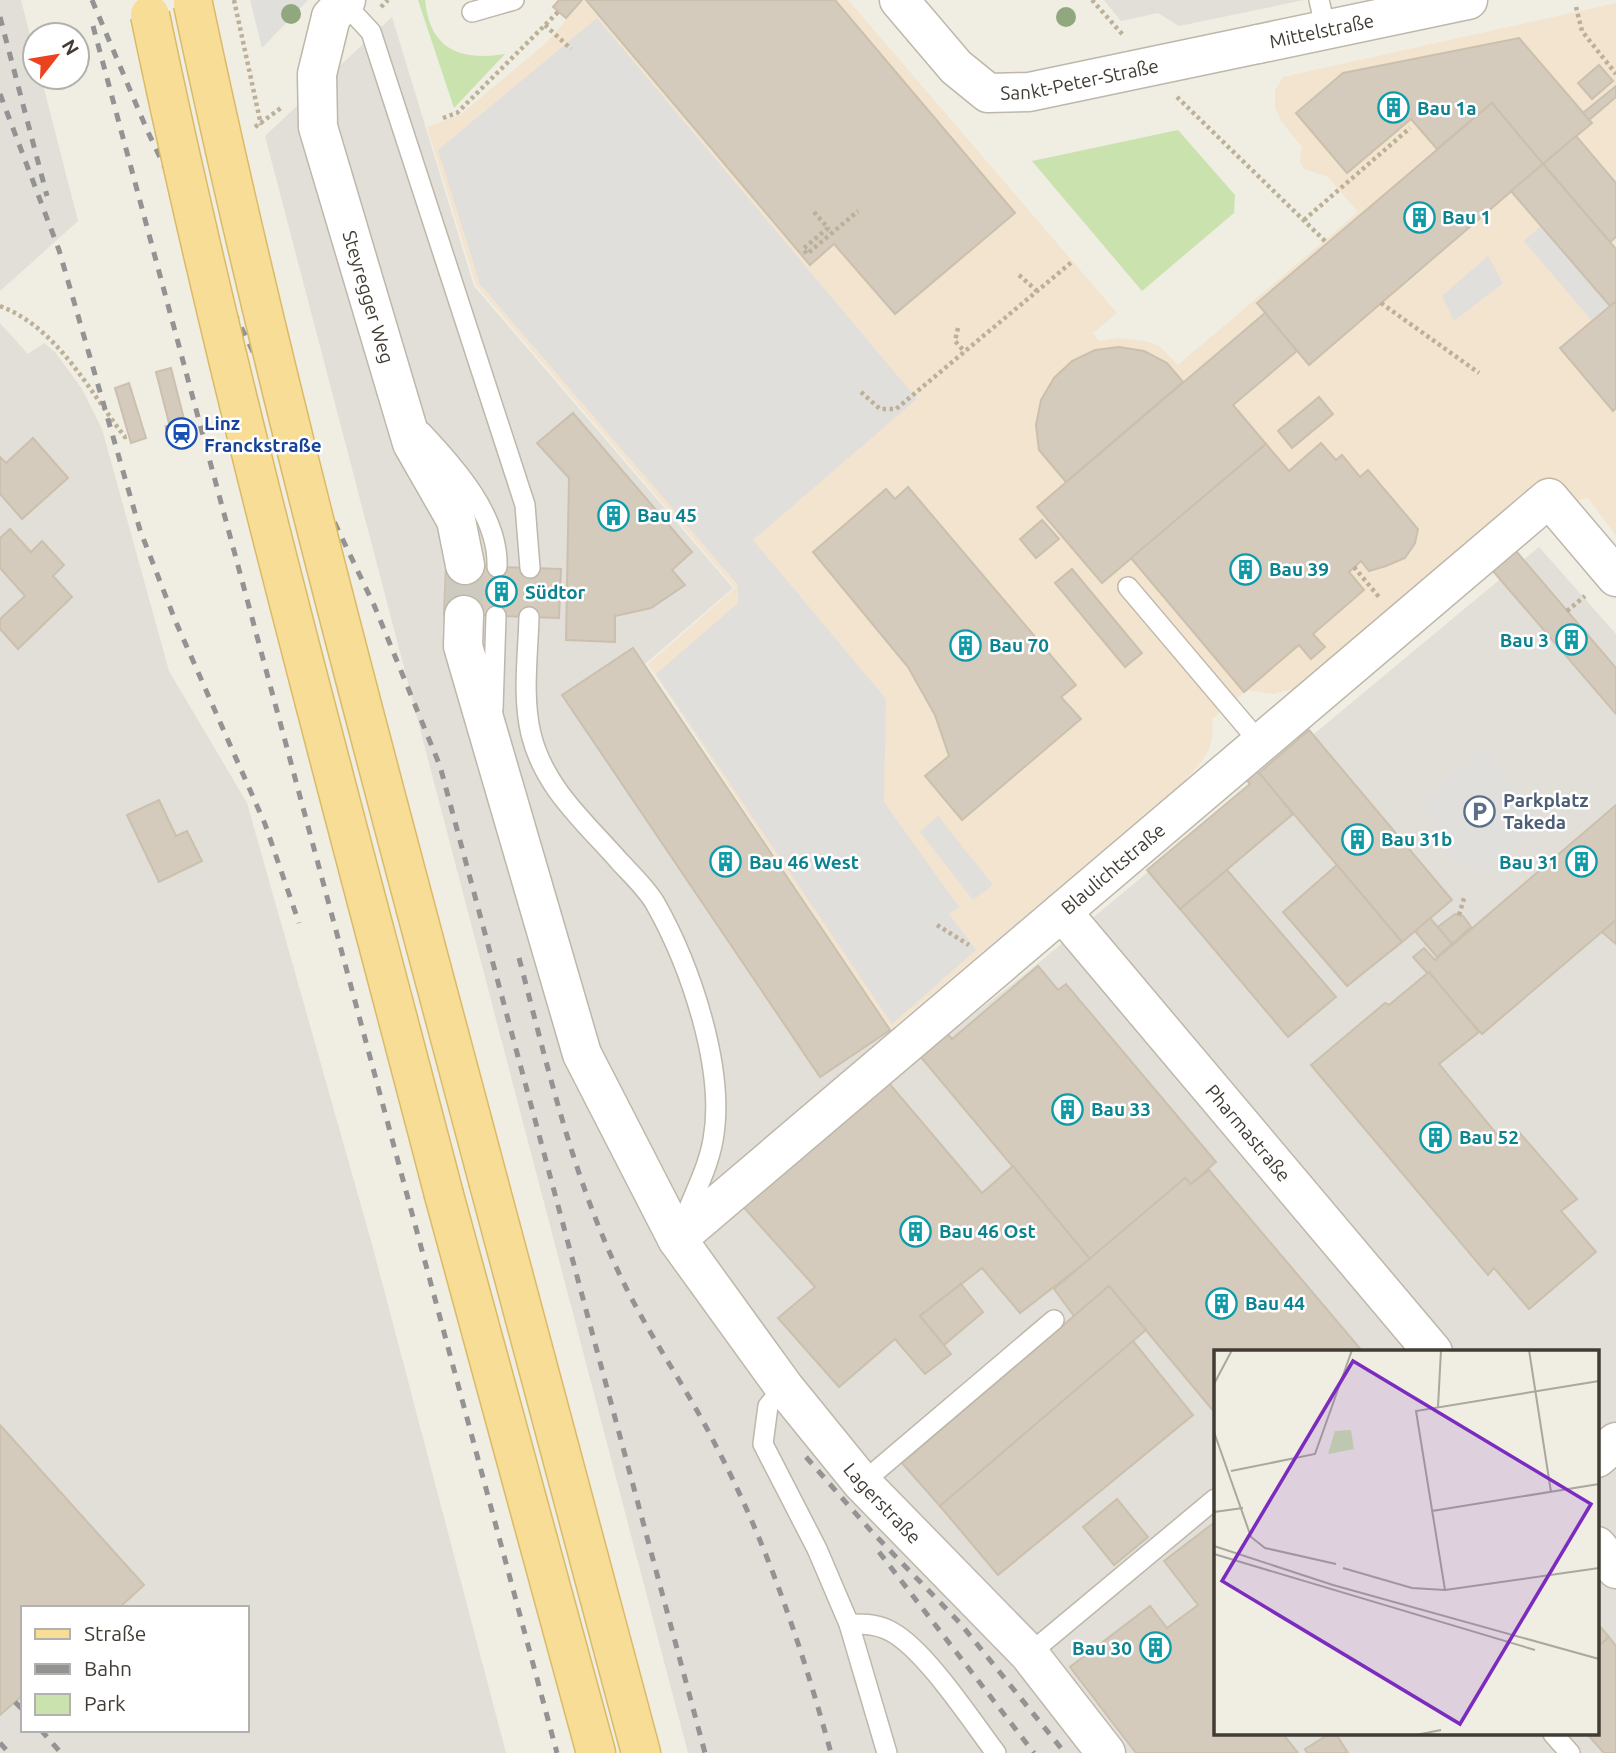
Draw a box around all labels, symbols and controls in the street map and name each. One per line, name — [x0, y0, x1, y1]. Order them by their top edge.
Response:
street label: Mittelstraße — [1267, 9, 1376, 52]
north arrow — [21, 21, 91, 91]
text: N — [57, 35, 84, 59]
street label: Sankt-Peter-Straße — [1000, 54, 1161, 104]
building icon: Bau 1a — [1377, 91, 1411, 125]
place label: Bau 1a — [1417, 97, 1477, 119]
building icon: Bau 1 — [1402, 200, 1436, 234]
place label: Bau 1 — [1442, 206, 1491, 228]
street label: Steyregger Weg — [338, 228, 399, 366]
place label: Linz Franckstraße — [204, 412, 322, 456]
station icon: Linz Franckstraße — [164, 417, 198, 451]
building icon: Bau 45 — [597, 498, 631, 532]
place label: Bau 45 — [637, 504, 697, 526]
building icon: Bau 39 — [1229, 552, 1263, 586]
place label: Bau 39 — [1269, 558, 1329, 580]
building icon: Südtor — [485, 575, 519, 609]
place label: Südtor — [525, 581, 586, 603]
building icon: Bau 3 — [1555, 623, 1589, 657]
building icon: Bau 70 — [949, 628, 983, 662]
place label: Bau 3 — [1500, 629, 1549, 651]
place label: Bau 70 — [989, 634, 1049, 656]
place label: Parkplatz Takeda — [1503, 789, 1589, 833]
parking icon: Parkplatz Takeda — [1463, 794, 1497, 828]
street label: Blaulichtstraße — [1057, 818, 1169, 919]
building icon: Bau 31b — [1341, 822, 1375, 856]
place label: Bau 31b — [1381, 828, 1452, 850]
building icon: Bau 46 West — [709, 845, 743, 879]
building icon: Bau 31 — [1565, 845, 1599, 879]
place label: Bau 46 West — [749, 851, 859, 873]
place label: Bau 31 — [1499, 851, 1559, 873]
street label: Pharmastraße — [1201, 1080, 1295, 1186]
building icon: Bau 33 — [1051, 1092, 1085, 1126]
place label: Bau 33 — [1091, 1098, 1151, 1120]
building icon: Bau 52 — [1419, 1120, 1453, 1154]
place label: Bau 52 — [1459, 1126, 1519, 1148]
building icon: Bau 46 Ost — [899, 1214, 933, 1248]
place label: Bau 46 Ost — [939, 1220, 1036, 1242]
building icon: Bau 44 — [1205, 1286, 1239, 1320]
place label: Bau 44 — [1245, 1292, 1305, 1314]
inset map — [1214, 1350, 1598, 1736]
street label: Lagerstraße — [839, 1458, 926, 1548]
legend — [21, 1606, 248, 1732]
text: Straße — [84, 1621, 146, 1645]
building icon: Bau 30 — [1138, 1631, 1172, 1665]
place label: Bau 30 — [1072, 1637, 1132, 1659]
text: Bahn — [84, 1656, 132, 1680]
text: Park — [84, 1691, 126, 1715]

